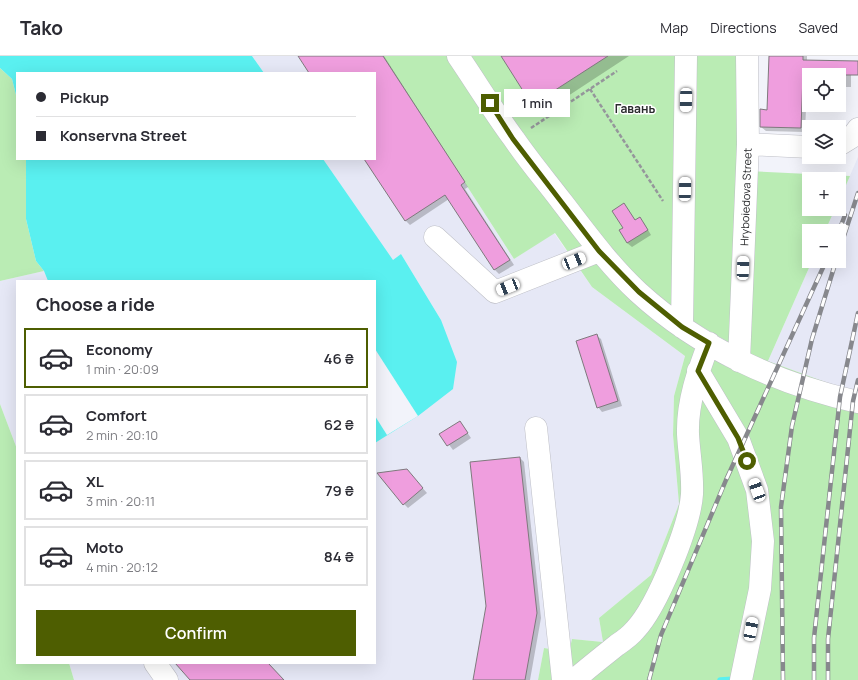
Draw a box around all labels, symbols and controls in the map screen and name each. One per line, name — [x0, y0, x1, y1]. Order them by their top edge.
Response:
text: Tako — [20, 15, 63, 41]
text: Map — [660, 18, 688, 37]
text: Directions — [710, 18, 777, 37]
text: Saved — [799, 18, 838, 37]
map controls — [802, 68, 846, 268]
button: locate — [802, 68, 846, 112]
text: Pickup — [60, 87, 109, 108]
car — [680, 88, 692, 112]
callout: 1 min — [504, 89, 570, 117]
route end — [481, 94, 499, 112]
text: 1 min — [522, 94, 553, 112]
district label: Гавань — [615, 100, 655, 117]
button: layers — [802, 120, 846, 164]
text: Konservna Street — [60, 125, 187, 146]
street label: Hryboiedova Street — [736, 148, 755, 246]
button: + — [802, 172, 846, 216]
car — [679, 177, 691, 201]
button: − — [802, 224, 846, 268]
car — [561, 251, 587, 271]
car — [737, 256, 749, 280]
car — [495, 277, 521, 297]
text: Choose a ride — [36, 292, 155, 316]
text: Economy — [86, 339, 153, 360]
icon: car — [38, 340, 74, 376]
text: 46 ₴ — [323, 348, 354, 369]
text: 1 min · 20:09 — [86, 360, 159, 378]
text: Comfort — [86, 405, 147, 426]
icon: car — [38, 406, 74, 442]
text: 62 ₴ — [324, 414, 354, 435]
text: 2 min · 20:10 — [86, 426, 158, 444]
route start — [738, 452, 756, 470]
text: XL — [86, 471, 104, 492]
icon: car — [38, 472, 74, 508]
car — [747, 477, 767, 503]
text: 79 ₴ — [325, 480, 354, 501]
text: 3 min · 20:11 — [86, 492, 155, 510]
text: Moto — [86, 537, 123, 558]
icon: car — [38, 538, 74, 574]
text: 84 ₴ — [324, 546, 354, 567]
text: 4 min · 20:12 — [86, 558, 158, 576]
button: Confirm — [36, 610, 356, 656]
car — [743, 616, 759, 642]

